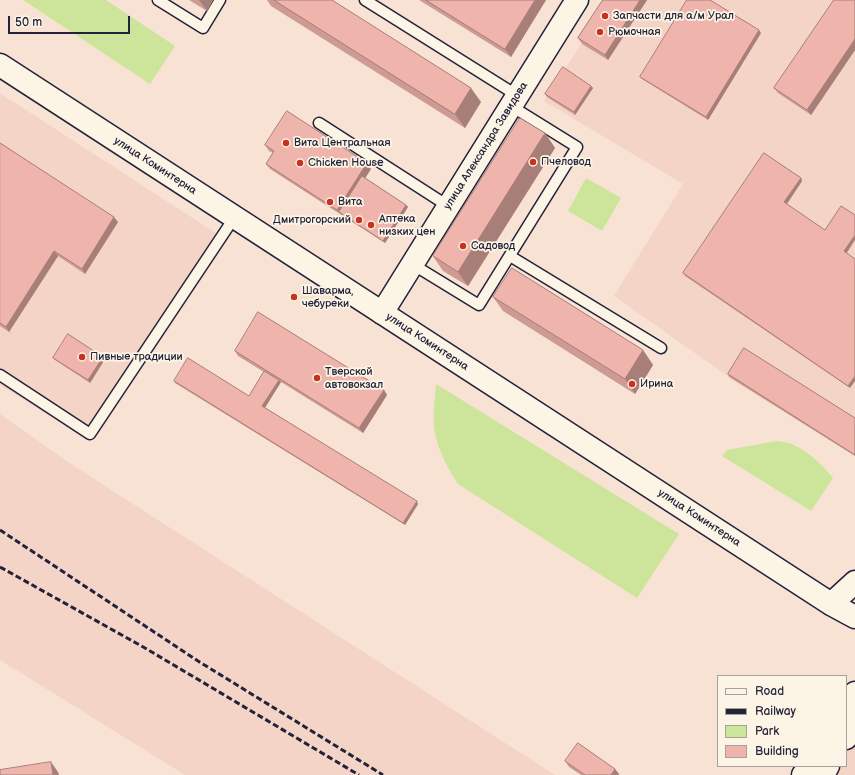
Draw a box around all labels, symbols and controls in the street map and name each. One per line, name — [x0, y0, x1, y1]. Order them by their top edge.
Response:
scale bar — [10, 8, 132, 34]
place label: Запчасти для а/м Урал — [613, 9, 734, 23]
marker: Запчасти для а/м Урал — [600, 11, 610, 21]
text: 50 m — [15, 15, 42, 30]
place label: Рюмочная — [608, 25, 661, 39]
marker: Рюмочная — [595, 27, 605, 37]
street label: улица Александра Завидова — [441, 80, 531, 212]
street label: улица Коминтерна — [111, 134, 199, 198]
place label: Вита Центральная — [294, 136, 391, 150]
marker: Вита Центральная — [281, 138, 291, 148]
place label: Пчеловод — [541, 155, 591, 169]
place label: Chicken House — [308, 156, 384, 170]
marker: Пчеловод — [528, 157, 538, 167]
marker: Chicken House — [295, 158, 305, 168]
place label: Вита — [338, 195, 363, 209]
marker: Вита — [325, 197, 335, 207]
place label: Аптека низких цен — [379, 212, 435, 238]
place label: Дмитрогорский — [273, 213, 351, 227]
marker: Дмитрогорский — [354, 215, 364, 225]
marker: Аптека низких цен — [366, 220, 376, 230]
place label: Садовод — [471, 239, 515, 253]
marker: Садовод — [458, 241, 468, 251]
place label: Шаварма, чебуреки — [302, 284, 353, 310]
marker: Шаварма, чебуреки — [289, 292, 299, 302]
street label: улица Коминтерна — [383, 310, 471, 374]
place label: Пивные традиции — [90, 350, 183, 364]
marker: Пивные традиции — [77, 352, 87, 362]
place label: Тверской автовокзал — [325, 365, 383, 391]
marker: Тверской автовокзал — [312, 373, 322, 383]
place label: Ирина — [640, 377, 673, 391]
marker: Ирина — [627, 379, 637, 389]
street label: улица Коминтерна — [655, 486, 743, 550]
legend — [717, 675, 847, 767]
text: Road — [755, 684, 784, 699]
text: Railway — [755, 704, 796, 719]
text: Park — [755, 724, 779, 739]
text: Building — [755, 744, 799, 759]

